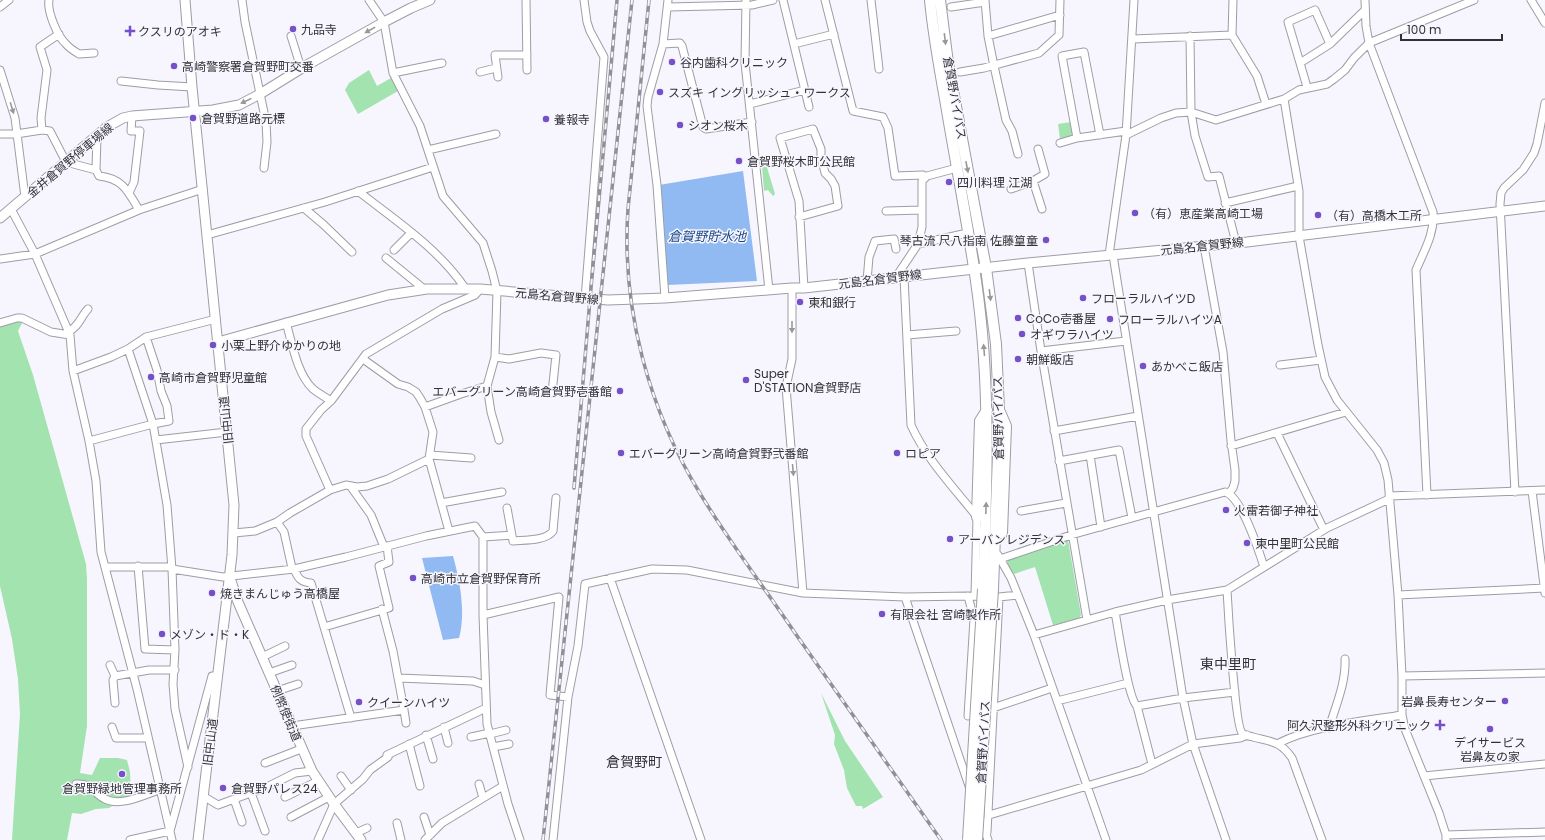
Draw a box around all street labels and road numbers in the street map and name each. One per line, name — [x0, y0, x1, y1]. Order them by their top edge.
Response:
street label: 倉賀野バイパス — [939, 55, 971, 141]
street label: 金井倉賀野停車場線 — [23, 119, 117, 201]
street label: 元島名倉賀野線 — [1159, 233, 1245, 259]
street label: 元島名倉賀野線 — [837, 265, 923, 293]
street label: 元島名倉賀野線 — [514, 284, 600, 308]
street label: 倉賀野バイパス — [989, 376, 1007, 460]
street label: 旧中山道 — [215, 395, 237, 445]
street label: 例幣使街道 — [266, 682, 306, 744]
street label: 倉賀野バイパス — [972, 700, 994, 784]
street label: 旧中山道 — [199, 717, 221, 767]

